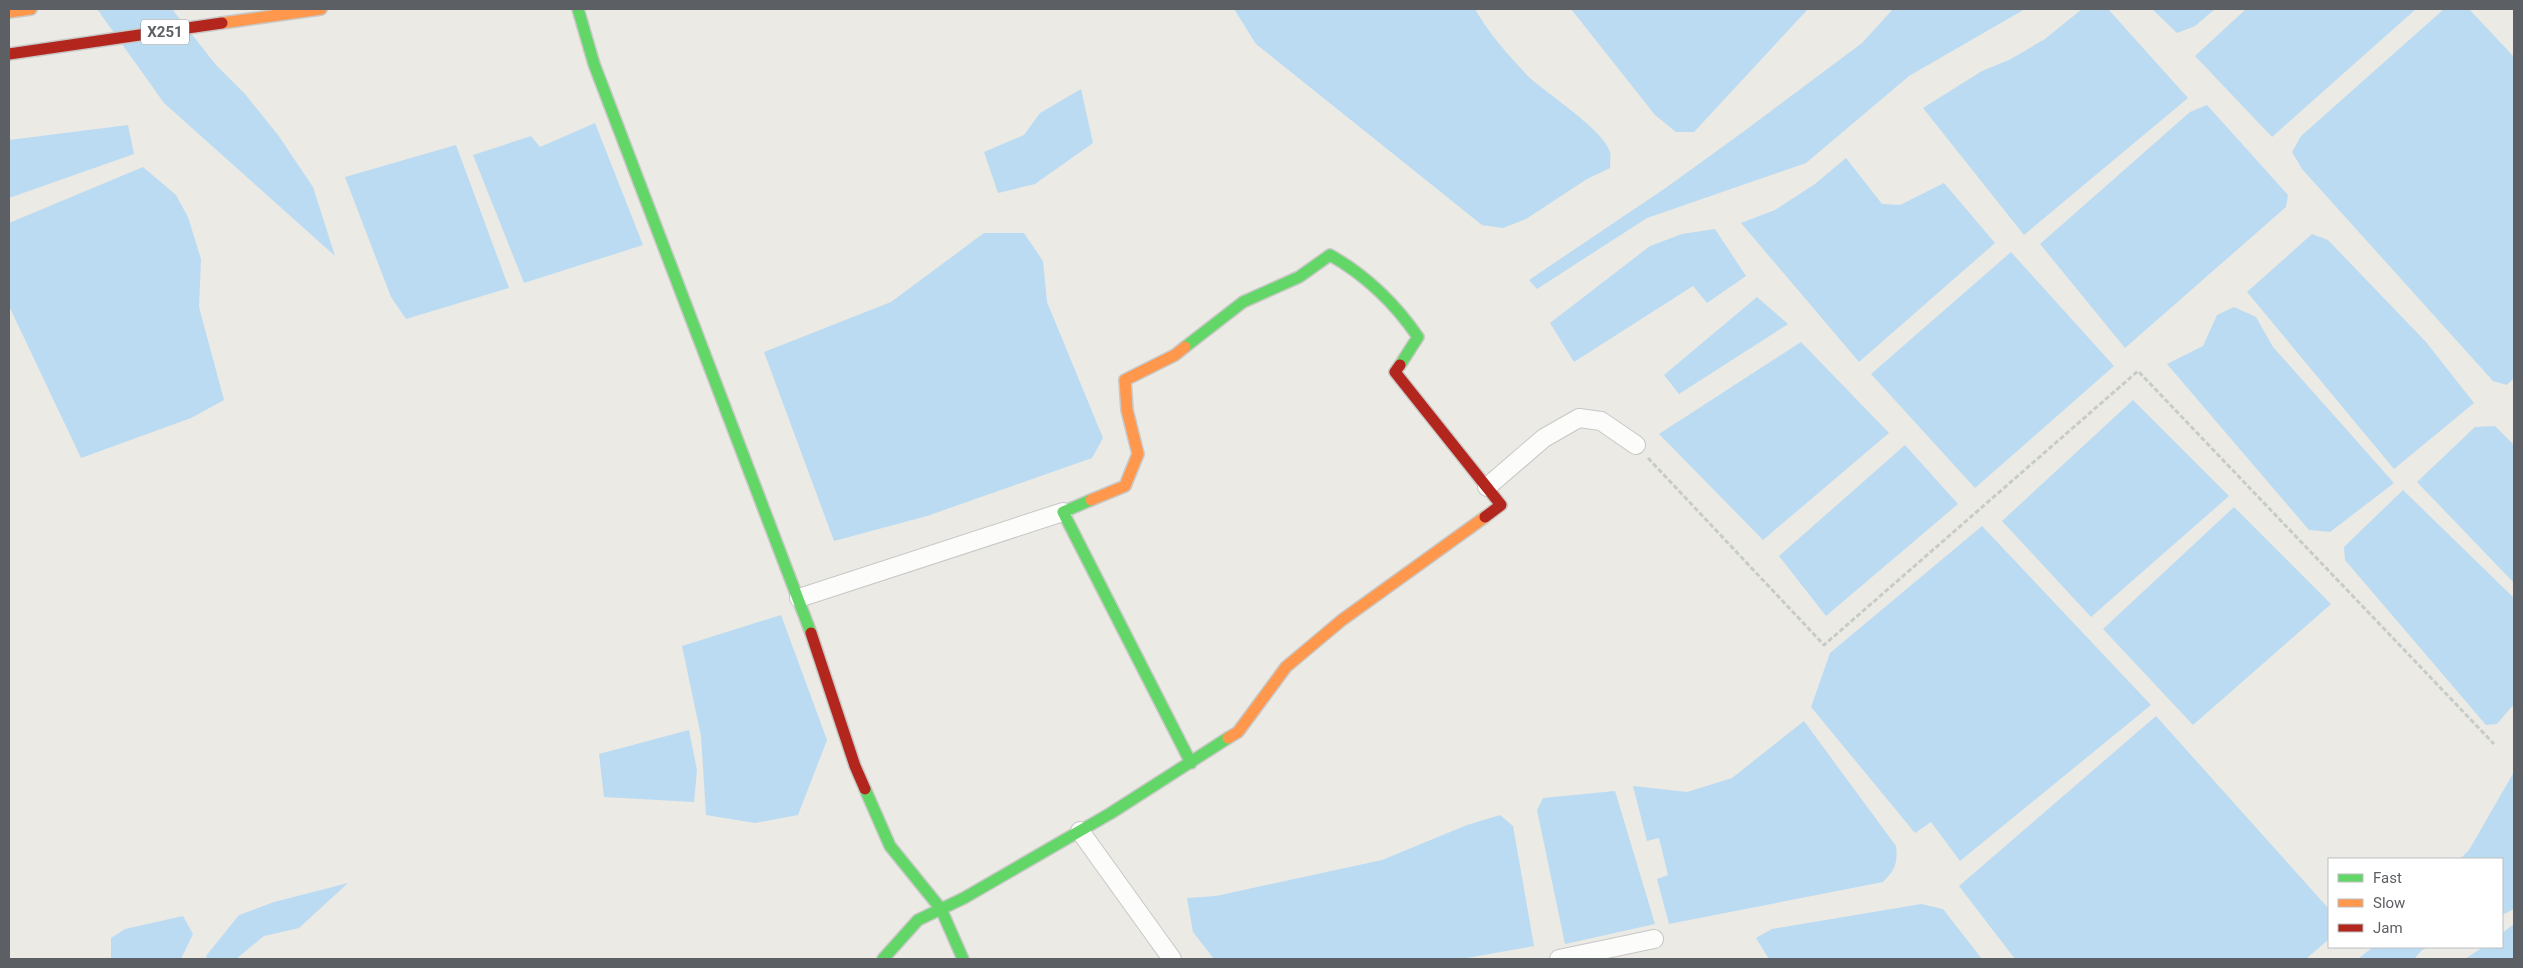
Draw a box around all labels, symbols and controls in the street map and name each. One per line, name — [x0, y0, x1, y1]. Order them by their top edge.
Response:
road number: X251 — [141, 20, 189, 44]
legend — [2328, 858, 2503, 948]
text: Fast — [2373, 869, 2402, 887]
text: Slow — [2373, 894, 2405, 912]
text: Jam — [2373, 919, 2403, 937]

